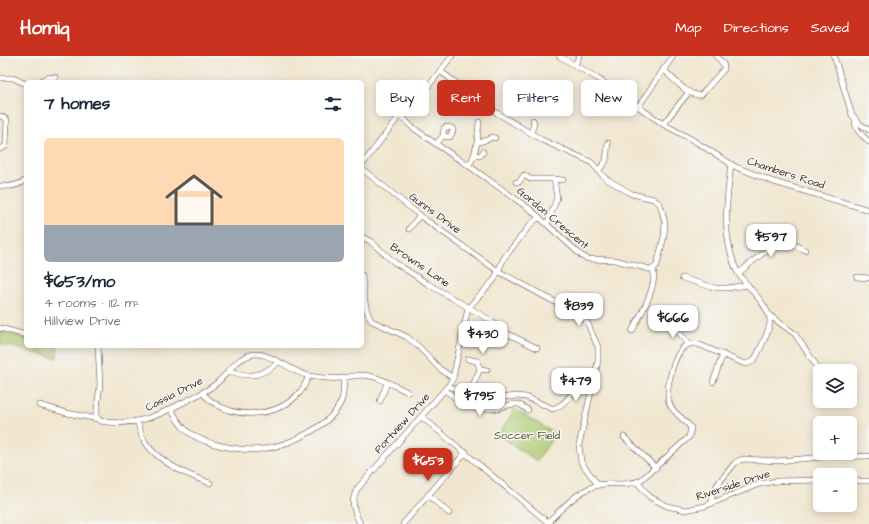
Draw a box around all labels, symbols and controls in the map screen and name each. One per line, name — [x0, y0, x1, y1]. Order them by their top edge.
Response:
text: Homiq — [20, 15, 70, 42]
text: Map — [675, 18, 702, 38]
text: Directions — [724, 18, 789, 38]
text: Saved — [811, 18, 849, 38]
chip: Buy — [376, 80, 429, 116]
chip: Rent — [437, 80, 495, 116]
chip: Filters — [503, 80, 573, 116]
chip: New — [581, 80, 637, 116]
text: 7 homes — [44, 92, 110, 116]
icon: filters — [322, 93, 344, 115]
street label: Chambers Road — [745, 153, 827, 193]
icon: home — [158, 164, 230, 236]
street label: Gordon Crescent — [514, 183, 593, 253]
street label: Gunns Drive — [406, 189, 464, 237]
pin: $597 — [747, 224, 795, 258]
text: $597 — [755, 228, 787, 246]
street label: Browns Lane — [387, 239, 453, 291]
text: $653/mo — [44, 270, 115, 294]
pin: $839 — [555, 293, 603, 327]
text: 4 rooms · 112 m² — [44, 294, 140, 312]
text: $839 — [564, 297, 594, 315]
pin: $666 — [649, 305, 697, 339]
text: $666 — [657, 309, 689, 327]
text: Hillview Drive — [44, 312, 121, 330]
pin: $430 — [459, 321, 507, 355]
text: $430 — [468, 325, 498, 343]
map controls — [813, 364, 857, 512]
button: layers — [813, 364, 857, 408]
pin: $479 — [552, 368, 600, 402]
text: $479 — [560, 372, 592, 390]
street label: Cassia Drive — [143, 373, 205, 415]
pin: $795 — [456, 383, 504, 417]
text: $795 — [464, 387, 496, 405]
street label: Portview Drive — [371, 389, 433, 457]
button: + — [813, 416, 857, 460]
park label: Soccer Field — [494, 428, 560, 443]
pin: $653 — [404, 448, 452, 482]
text: $653 — [412, 452, 444, 470]
street label: Riverside Drive — [694, 466, 772, 504]
button: − — [813, 468, 857, 512]

